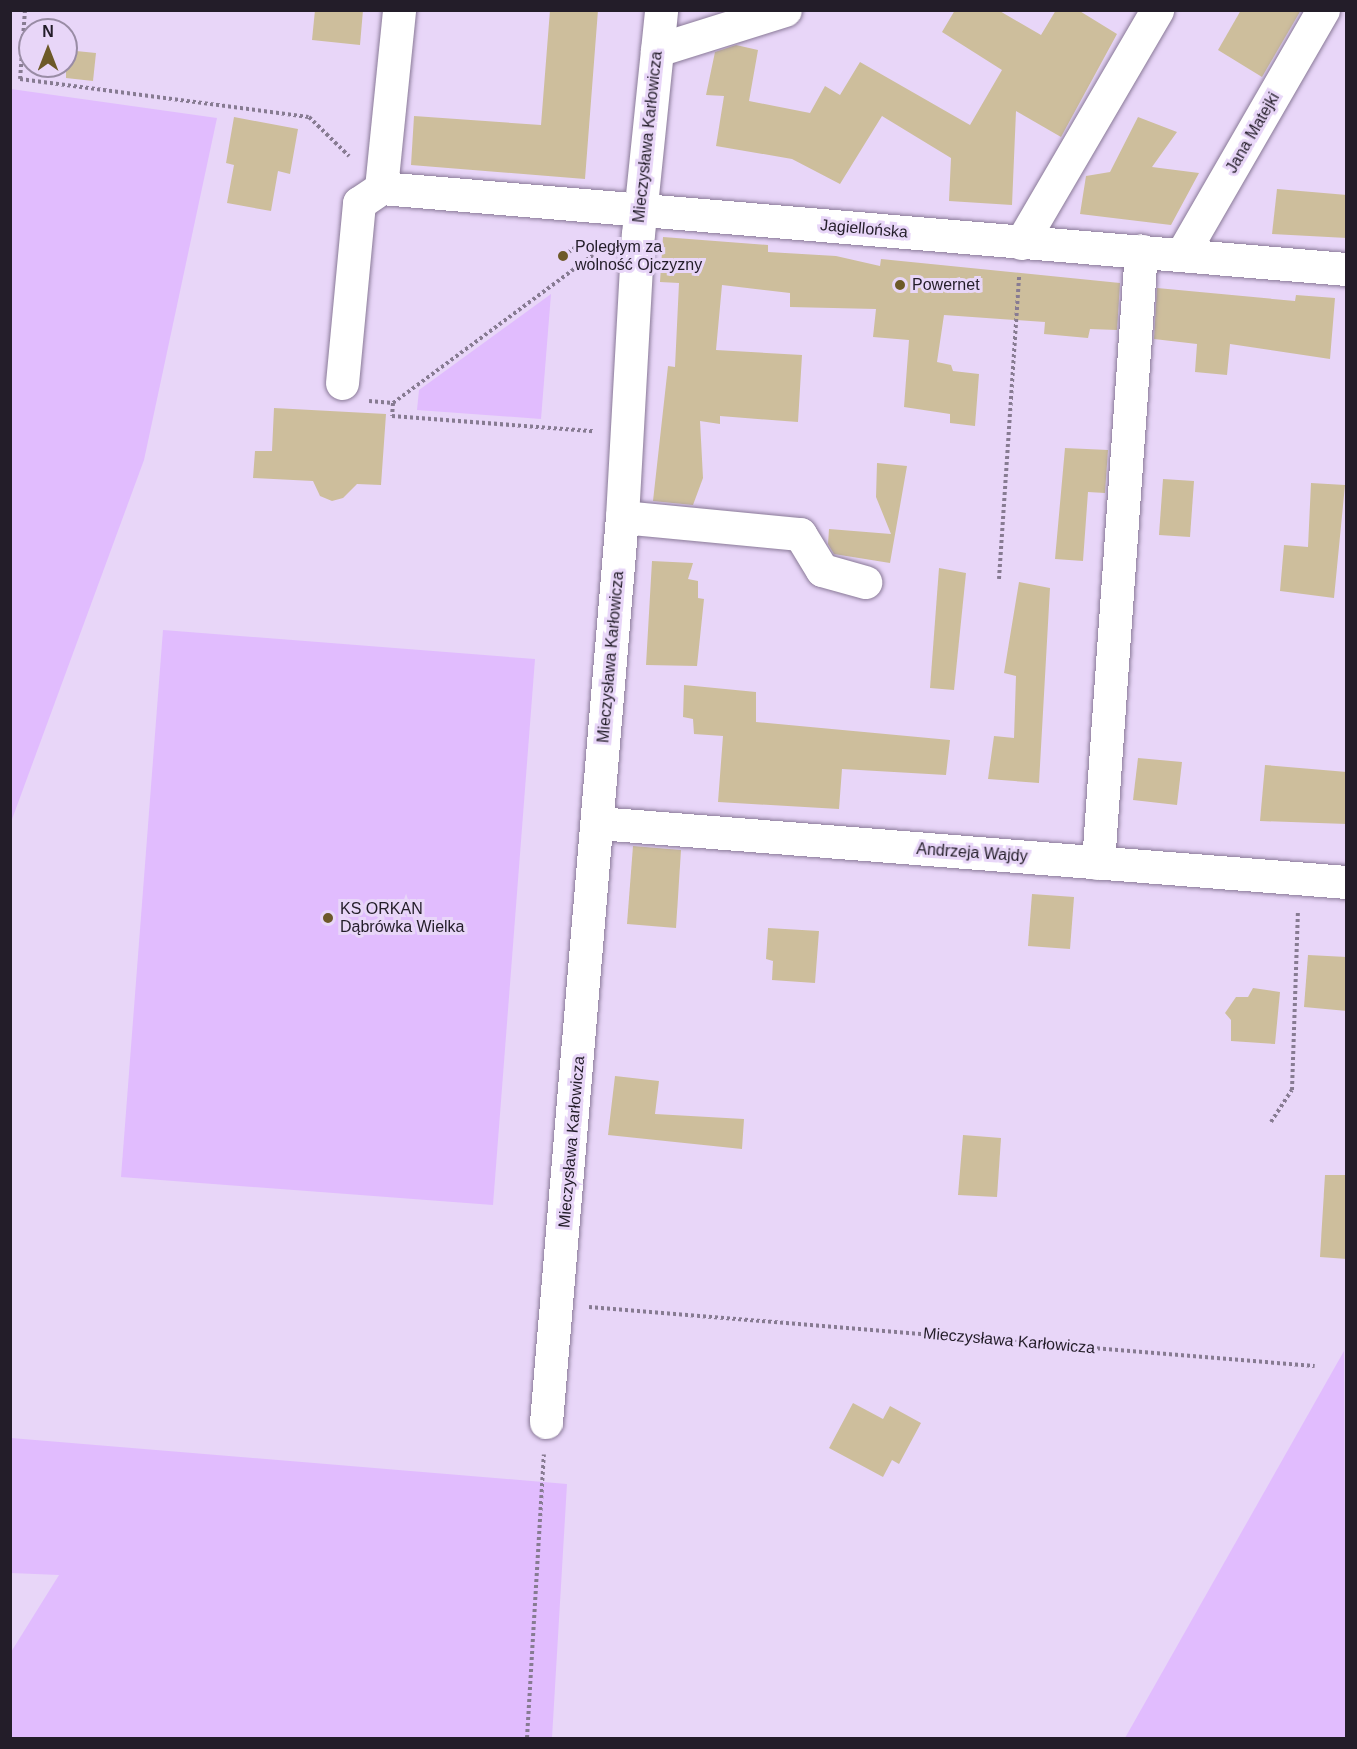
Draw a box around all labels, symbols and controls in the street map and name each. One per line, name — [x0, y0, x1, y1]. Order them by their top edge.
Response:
north arrow — [18, 18, 78, 78]
text: N — [42, 23, 54, 40]
street label: Mieczysława Karłowicza — [629, 50, 667, 224]
street label: Jana Matejki — [1222, 89, 1284, 177]
street label: Jagiellońska — [819, 216, 909, 242]
place label: Poległym za wolność Ojczyzny — [575, 237, 702, 275]
marker: Poległym za wolność Ojczyzny — [556, 249, 570, 263]
place label: Powernet — [912, 275, 980, 295]
marker: Powernet — [893, 278, 907, 292]
street label: Mieczysława Karłowicza — [594, 570, 628, 744]
street label: Andrzeja Wajdy — [916, 840, 1028, 866]
place label: KS ORKAN Dąbrówka Wielka — [340, 899, 464, 937]
marker: KS ORKAN Dąbrówka Wielka — [321, 911, 335, 925]
street label: Mieczysława Karłowicza — [555, 1055, 589, 1229]
street label: Mieczysława Karłowicza — [922, 1324, 1096, 1358]

